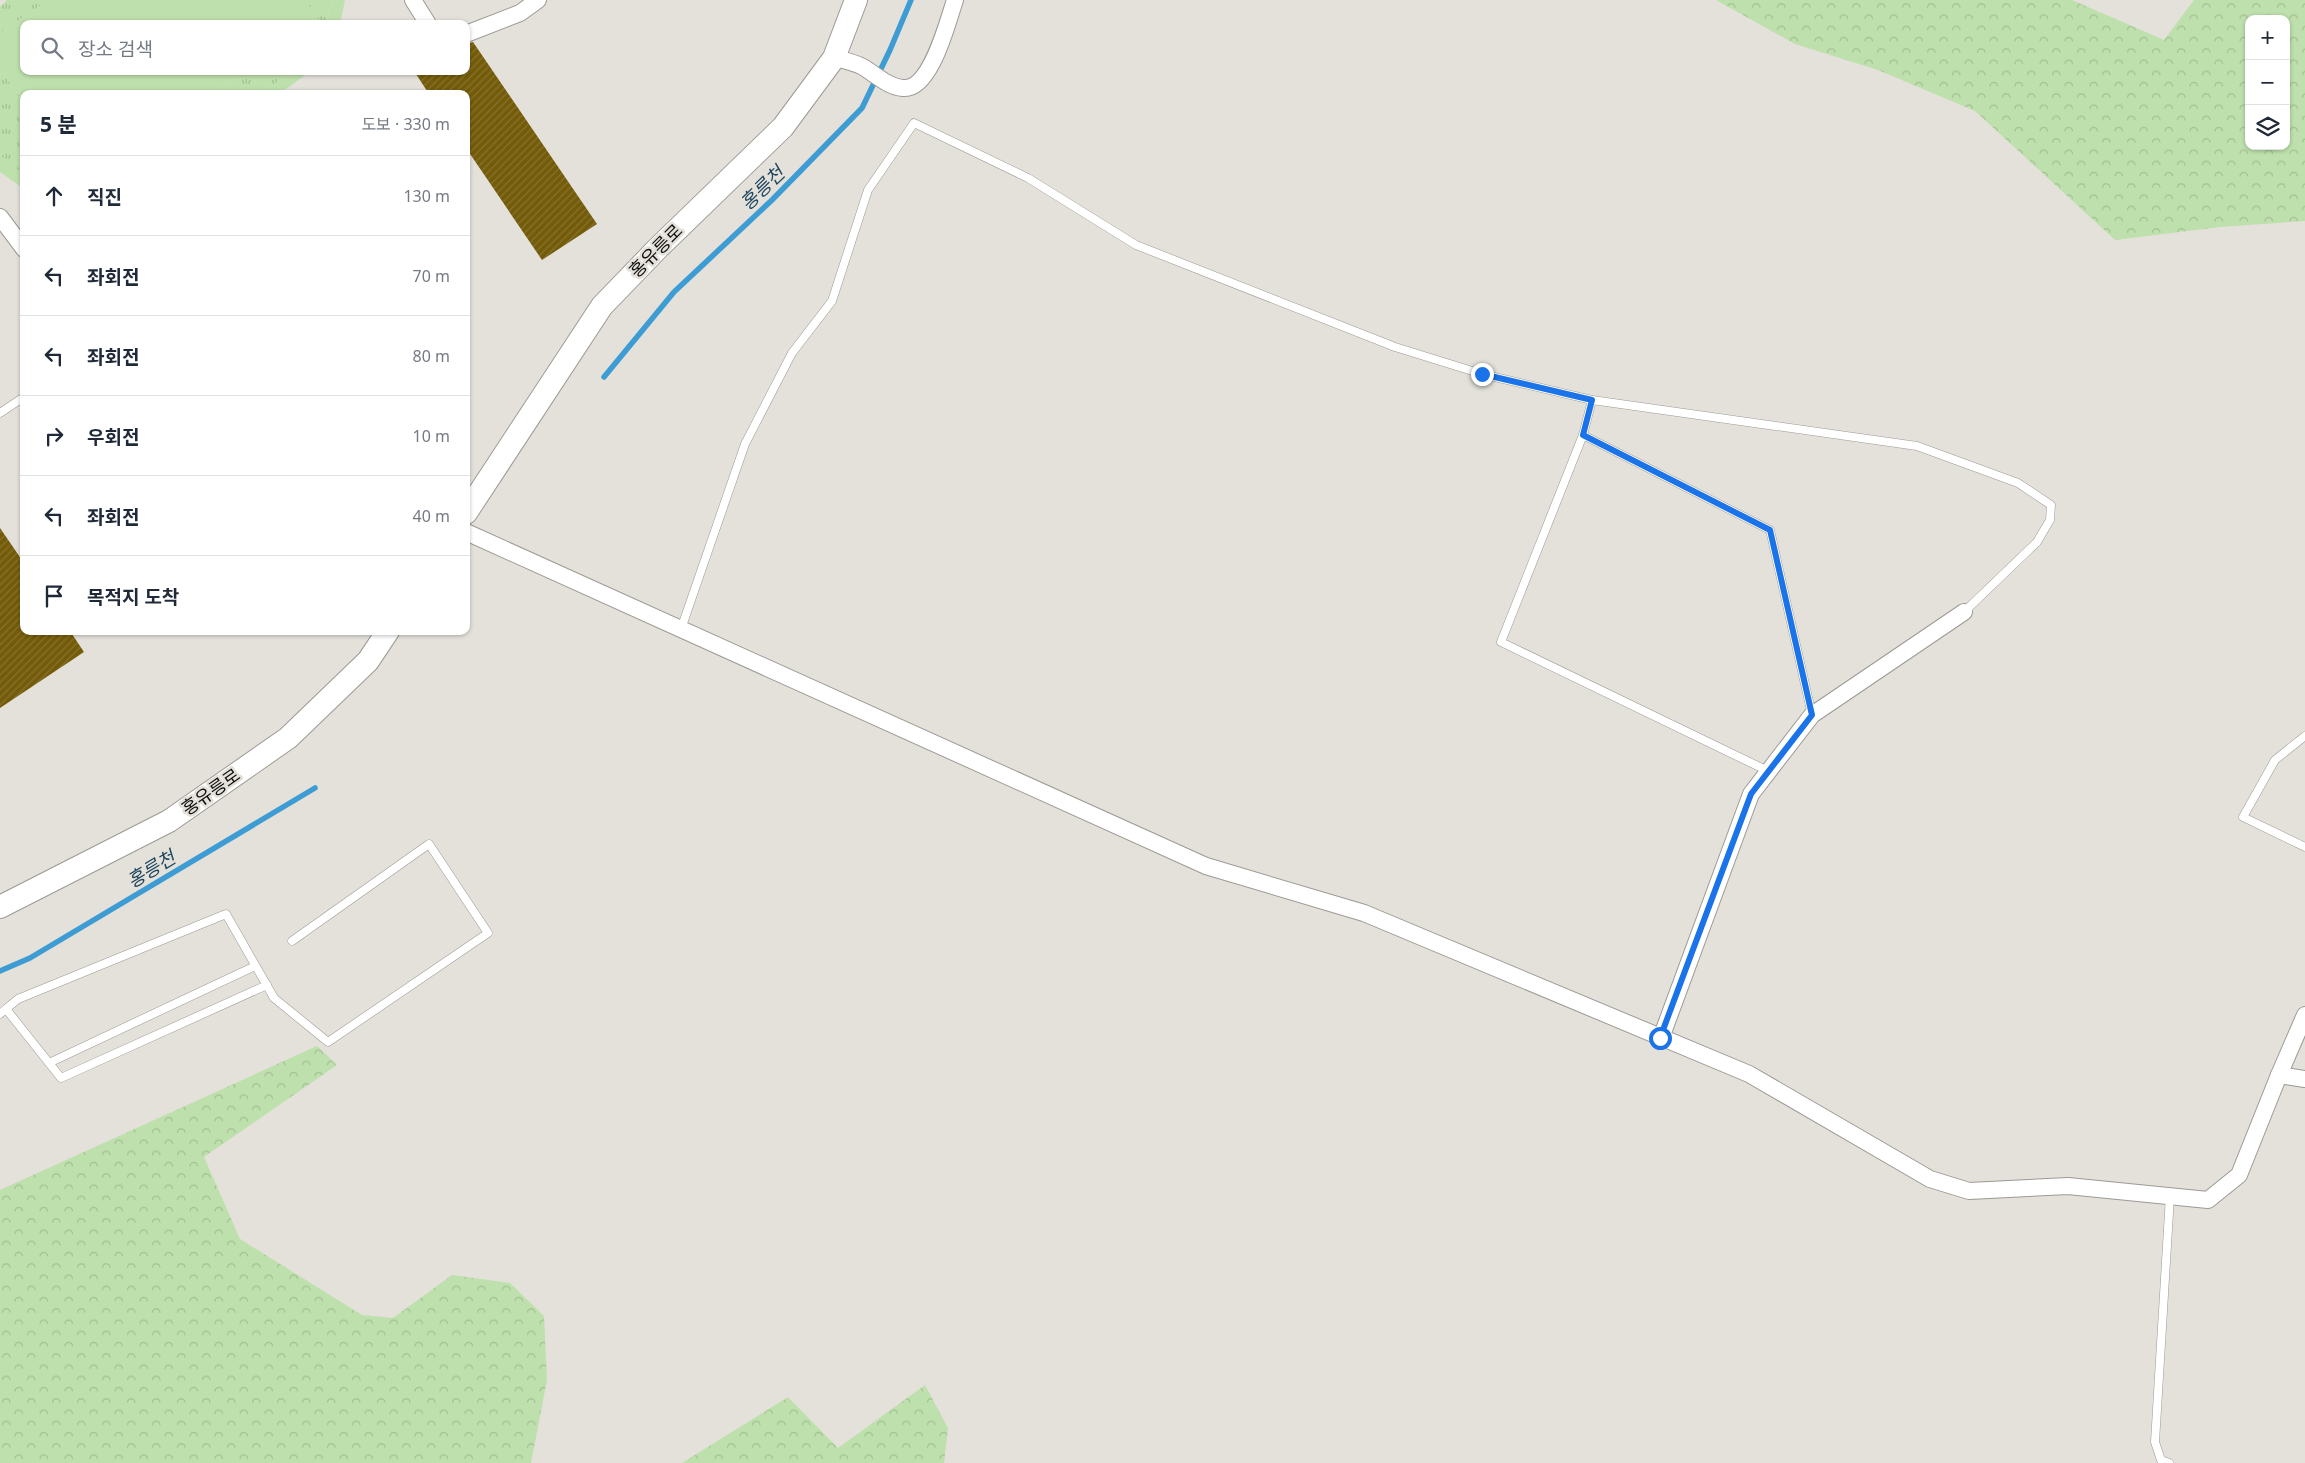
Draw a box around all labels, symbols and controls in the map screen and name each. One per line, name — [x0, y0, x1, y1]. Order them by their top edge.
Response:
map controls — [2245, 15, 2290, 150]
button: + — [2245, 15, 2290, 60]
search box — [20, 20, 470, 75]
icon: search — [38, 34, 66, 62]
text: 장소 검색 — [78, 36, 153, 62]
button: − — [2245, 60, 2290, 105]
button: layers — [2245, 105, 2290, 150]
text: 5 분 — [40, 110, 77, 138]
text: 도보 · 330 m — [361, 113, 450, 135]
water label: 홍릉천 — [734, 159, 791, 216]
icon: ahead — [40, 182, 68, 210]
text: 직진 — [87, 184, 122, 210]
text: 130 m — [403, 185, 450, 207]
street label: 홍유릉로 — [623, 218, 687, 282]
icon: left — [40, 262, 68, 290]
text: 좌회전 — [87, 264, 139, 290]
text: 70 m — [413, 265, 450, 287]
icon: left — [40, 342, 68, 370]
text: 좌회전 — [87, 344, 139, 370]
text: 80 m — [413, 345, 450, 367]
route end — [1471, 363, 1494, 386]
icon: right — [40, 422, 68, 450]
text: 우회전 — [87, 424, 139, 450]
text: 10 m — [413, 425, 450, 447]
icon: left — [40, 502, 68, 530]
text: 좌회전 — [87, 504, 139, 530]
text: 40 m — [413, 505, 450, 527]
icon: arrive — [40, 582, 68, 610]
text: 목적지 도착 — [87, 584, 179, 610]
street label: 홍유릉로 — [176, 762, 244, 820]
water label: 홍릉천 — [122, 844, 181, 894]
route start — [1649, 1027, 1672, 1050]

